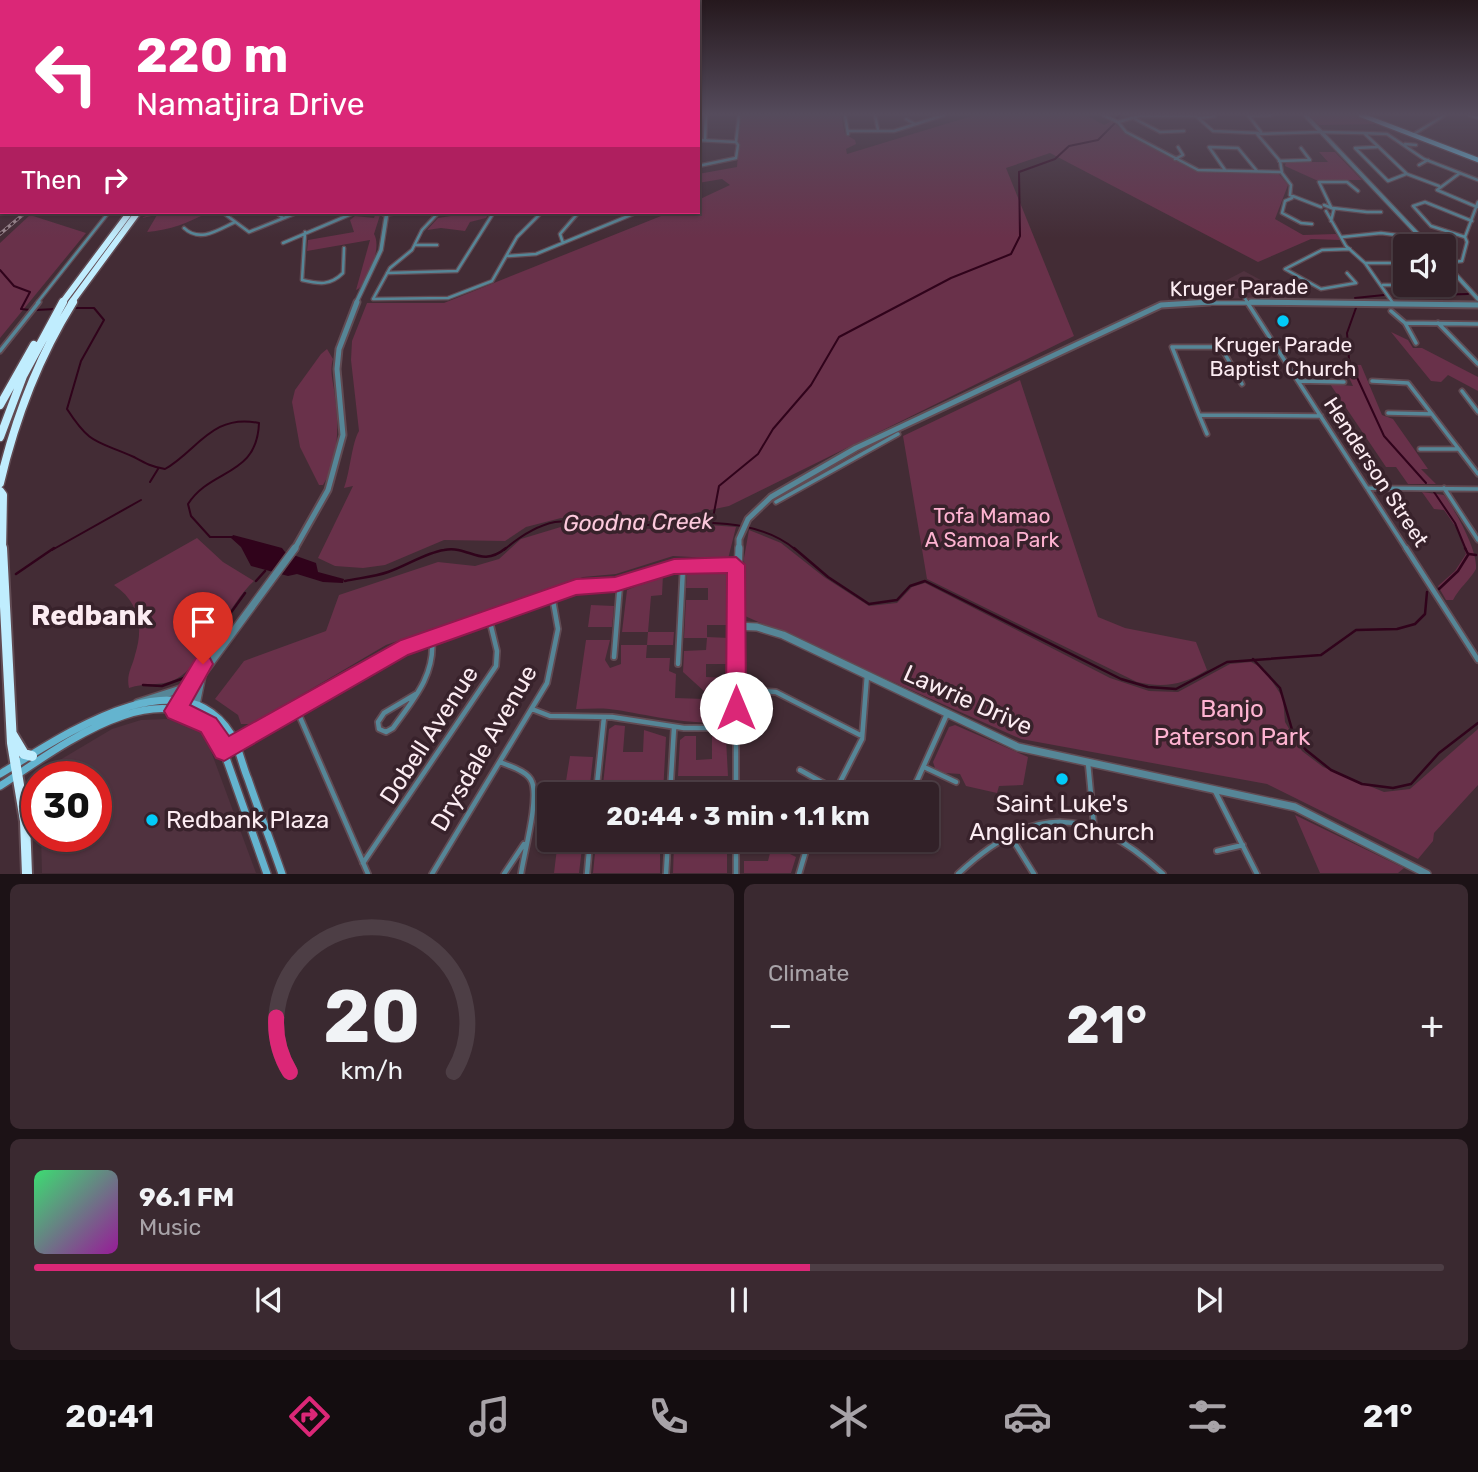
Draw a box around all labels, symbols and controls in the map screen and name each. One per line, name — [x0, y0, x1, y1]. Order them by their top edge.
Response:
text: 220 m — [136, 26, 288, 84]
icon: left — [21, 28, 112, 119]
text: Namatjira Drive — [136, 85, 365, 123]
icon: right — [96, 161, 134, 199]
text: Then — [21, 165, 82, 196]
map controls — [1393, 234, 1456, 297]
button: sound — [1393, 234, 1456, 297]
street label: Kruger Parade — [1169, 274, 1309, 301]
marker: Kruger Parade Baptist Church — [1275, 313, 1291, 329]
place label: Kruger Parade Baptist Church — [1210, 332, 1356, 381]
street label: Henderson Street — [1319, 392, 1434, 551]
park label: Tofa Mamao A Samoa Park — [925, 503, 1059, 552]
water label: Goodna Creek — [563, 507, 714, 537]
pin — [173, 592, 233, 664]
district label: Redbank — [31, 599, 154, 632]
icon: arrive — [184, 603, 222, 641]
street label: Lawrie Drive — [899, 659, 1037, 741]
street label: Drysdale Avenue — [425, 660, 543, 836]
street label: Dobell Avenue — [374, 661, 484, 809]
position arrow — [699, 671, 773, 745]
park label: Banjo Paterson Park — [1154, 695, 1311, 751]
speed limit sign: 30 — [21, 761, 112, 852]
marker: Saint Luke's Anglican Church — [1054, 771, 1070, 787]
place label: Saint Luke's Anglican Church — [969, 790, 1155, 846]
text: 20:44 · 3 min · 1.1 km — [606, 801, 870, 832]
place label: Redbank Plaza — [166, 806, 329, 834]
marker: Redbank Plaza — [144, 812, 160, 828]
text: Climate — [768, 959, 849, 987]
text: 20 — [324, 975, 420, 1061]
text: 21° — [1066, 994, 1147, 1056]
text: − — [768, 1002, 793, 1048]
text: + — [1420, 1002, 1444, 1048]
text: km/h — [341, 1056, 403, 1085]
text: 96.1 FM — [139, 1182, 234, 1213]
text: Music — [139, 1213, 201, 1241]
icon: previous — [250, 1281, 288, 1319]
icon: pause — [720, 1281, 758, 1319]
icon: next — [1190, 1281, 1228, 1319]
icon: directions — [285, 1392, 334, 1441]
icon: music — [465, 1392, 514, 1441]
icon: phone — [644, 1392, 693, 1441]
icon: climate — [824, 1392, 873, 1441]
icon: car — [1003, 1392, 1052, 1441]
icon: filters — [1183, 1392, 1232, 1441]
text: 20:41 — [65, 1397, 154, 1435]
text: 21° — [1363, 1397, 1413, 1435]

